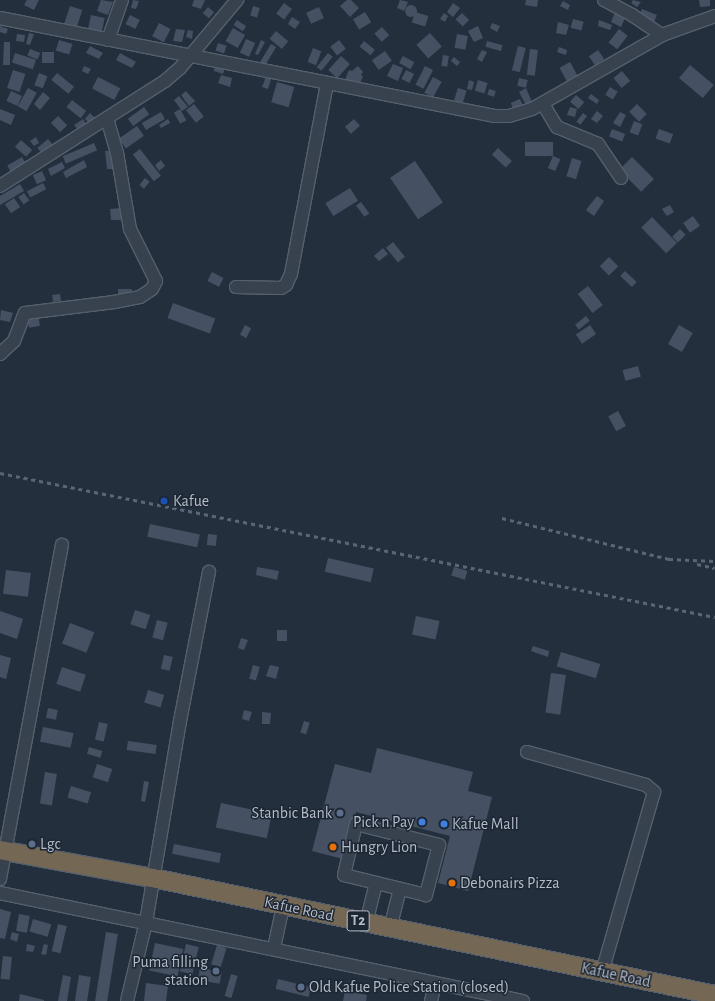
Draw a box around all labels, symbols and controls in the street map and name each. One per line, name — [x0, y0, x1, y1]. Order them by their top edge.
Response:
place label: Kafue — [173, 491, 209, 511]
marker: Kafue — [158, 495, 170, 507]
place label: Stanbic Bank — [252, 803, 332, 823]
marker: Stanbic Bank — [335, 808, 345, 818]
place label: Pick n Pay — [353, 812, 414, 832]
place label: Kafue Mall — [452, 814, 519, 834]
marker: Pick n Pay — [417, 817, 427, 827]
marker: Kafue Mall — [439, 819, 449, 829]
place label: Lgc — [40, 834, 61, 854]
place label: Hungry Lion — [341, 837, 417, 857]
marker: Lgc — [27, 839, 37, 849]
marker: Hungry Lion — [328, 842, 338, 852]
place label: Debonairs Pizza — [460, 873, 560, 893]
marker: Debonairs Pizza — [447, 878, 457, 888]
street label: Kafue Road — [262, 892, 336, 926]
road number: T2 — [346, 908, 370, 934]
place label: Puma filling station — [132, 952, 208, 990]
street label: Kafue Road — [579, 958, 653, 992]
marker: Puma filling station — [211, 966, 221, 976]
place label: Old Kafue Police Station (closed) — [309, 977, 509, 997]
marker: Old Kafue Police Station (closed) — [296, 982, 306, 992]

